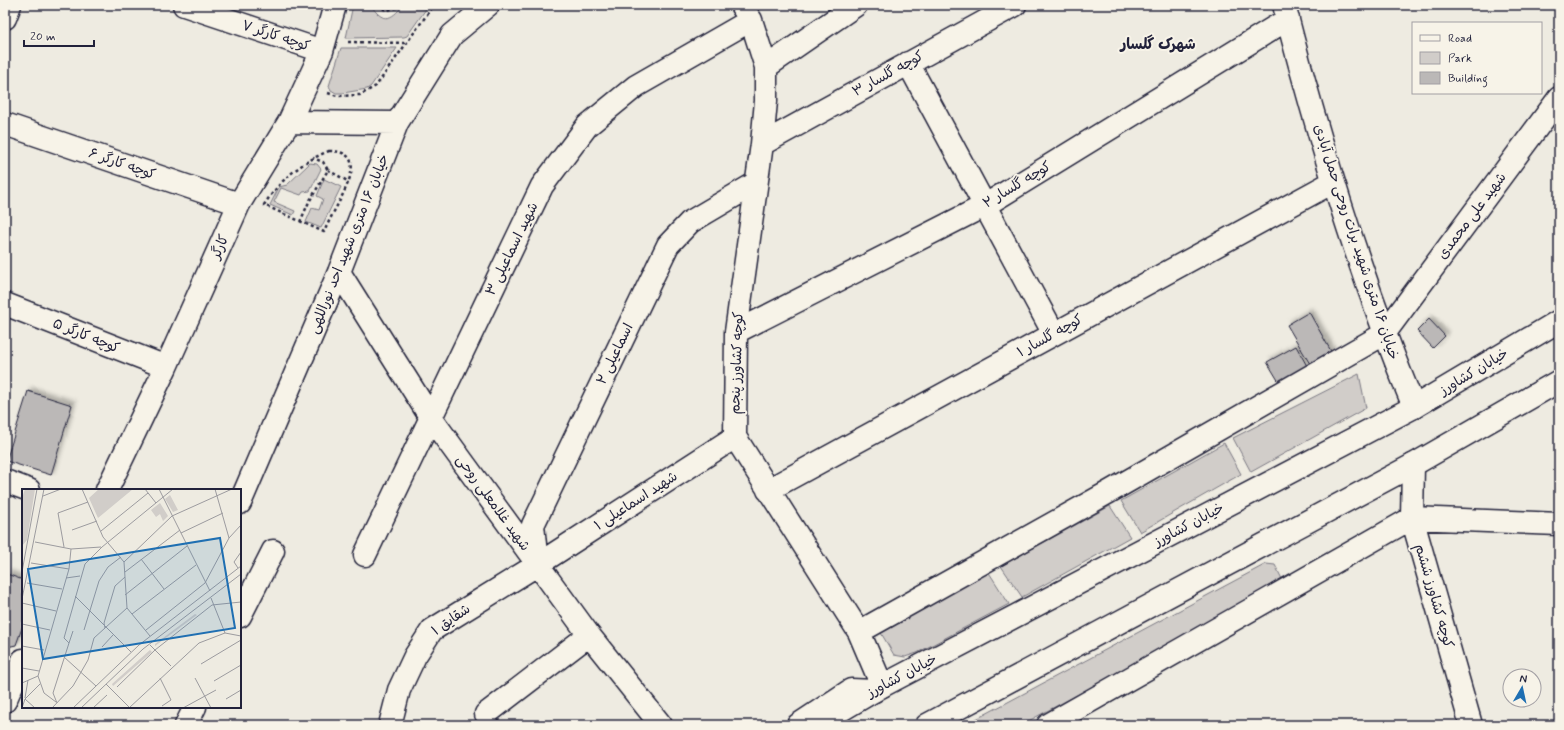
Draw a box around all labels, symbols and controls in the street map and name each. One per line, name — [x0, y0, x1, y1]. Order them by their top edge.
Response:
street label: کوچه کارگر ۷ — [239, 16, 313, 56]
scale bar — [24, 22, 94, 48]
legend — [1412, 22, 1542, 94]
text: 20 m — [30, 29, 56, 45]
text: Road — [1448, 31, 1472, 47]
district label: شهرک گلسار — [1118, 34, 1196, 55]
street label: کوچه گلسار ۳ — [849, 47, 927, 101]
text: Park — [1448, 51, 1472, 67]
text: Building — [1448, 71, 1488, 88]
street label: خیابان ۱۶ متری شهید برات روحی حمل آبادی — [1309, 122, 1403, 362]
street label: کوچه کارگر ۶ — [86, 144, 158, 184]
street label: خیابان ۱۶ متری شهید احد نوراللهی — [305, 152, 393, 336]
street label: کوچه گلسار ۲ — [979, 158, 1055, 212]
street label: شهید علی محمدی — [1434, 169, 1510, 263]
street label: شهید اسماعیلی ۳ — [482, 199, 542, 299]
street label: کارگر — [206, 232, 233, 263]
street label: کوچه کشاورز پنجم — [726, 311, 749, 415]
street label: کوچه گلسار ۱ — [1014, 311, 1086, 361]
street label: کوچه کارگر ۵ — [50, 314, 122, 358]
street label: اسماعیلی ۲ — [592, 320, 638, 388]
street label: خیابان کشاورز — [1436, 344, 1512, 400]
street label: شهید غلامعلی روحی — [452, 451, 534, 555]
street label: شهید اسماعیلی ۱ — [591, 467, 681, 535]
inset map — [22, 489, 241, 708]
street label: خیابان کشاورز — [1150, 499, 1227, 551]
street label: کوچه کشاورز ششم — [1410, 542, 1457, 650]
street label: شقایق ۱ — [428, 600, 474, 640]
street label: خیابان کشاورز — [863, 650, 940, 702]
north arrow — [1502, 668, 1542, 708]
text: N — [1519, 672, 1528, 687]

